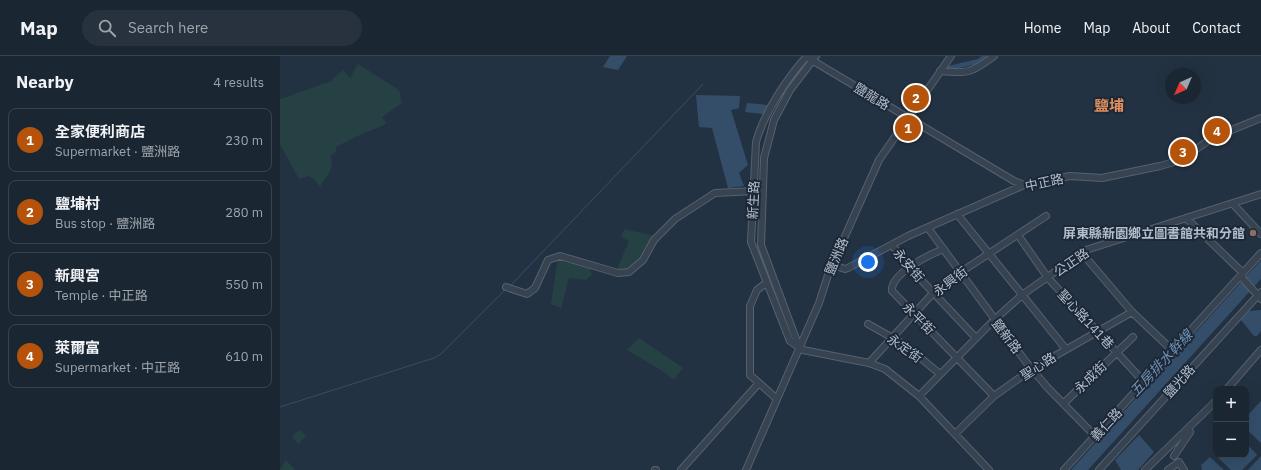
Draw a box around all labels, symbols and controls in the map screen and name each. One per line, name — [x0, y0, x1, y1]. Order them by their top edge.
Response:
search box — [82, 10, 362, 46]
text: Map — [20, 16, 58, 40]
icon: search — [96, 17, 118, 39]
text: Search here — [128, 18, 208, 37]
text: Home — [1024, 19, 1061, 37]
text: Map — [1083, 19, 1110, 37]
text: About — [1132, 19, 1170, 37]
text: Contact — [1192, 19, 1241, 37]
north arrow — [1165, 68, 1201, 104]
text: Nearby — [16, 71, 74, 93]
text: 4 results — [213, 74, 264, 91]
street label: 鹽龍路 — [851, 79, 893, 114]
pin: 2 — [903, 83, 929, 113]
district label: 鹽埔 — [1094, 96, 1124, 115]
pin: 1 — [895, 113, 921, 143]
pin: 4 — [1204, 116, 1230, 146]
text: 全家便利商店 — [55, 122, 145, 141]
text: 1 — [26, 132, 34, 149]
text: 230 m — [225, 132, 263, 149]
pin: 3 — [1170, 137, 1196, 167]
text: Supermarket · 鹽洲路 — [55, 143, 180, 160]
street label: 中正路 — [1023, 170, 1065, 195]
street label: 新生路 — [744, 180, 763, 220]
text: 鹽埔村 — [55, 194, 100, 213]
text: 2 — [26, 204, 34, 221]
text: 280 m — [225, 204, 263, 221]
text: Bus stop · 鹽洲路 — [55, 215, 155, 232]
place label: 屏東縣新園鄉立圖書館共和分館 — [1063, 225, 1245, 242]
marker: 屏東縣新園鄉立圖書館共和分館 — [1248, 228, 1258, 238]
street label: 鹽洲路 — [821, 235, 852, 277]
street label: 公正路 — [1050, 244, 1092, 280]
street label: 永安街 — [889, 245, 928, 286]
your location — [858, 252, 878, 272]
street label: 永興街 — [930, 263, 971, 300]
text: 新興宮 — [55, 266, 100, 285]
text: 3 — [26, 276, 34, 293]
text: 550 m — [225, 276, 263, 293]
street label: 聖心路141巷 — [1054, 286, 1118, 353]
text: Temple · 中正路 — [55, 287, 148, 304]
street label: 永平街 — [899, 299, 938, 338]
street label: 鹽新路 — [988, 316, 1025, 357]
water label: 五房排水幹線 — [1126, 325, 1198, 400]
street label: 永定街 — [884, 330, 926, 367]
text: 萊爾富 — [55, 338, 100, 357]
text: 4 — [26, 348, 34, 365]
text: 610 m — [225, 348, 263, 365]
street label: 聖心路 — [1017, 349, 1059, 384]
street label: 永成街 — [1070, 358, 1110, 397]
text: Supermarket · 中正路 — [55, 359, 180, 376]
street label: 鹽光路 — [1160, 361, 1199, 402]
map controls — [1213, 386, 1249, 458]
button: + — [1213, 386, 1249, 422]
street label: 義仁路 — [1087, 404, 1126, 444]
button: − — [1213, 422, 1249, 458]

